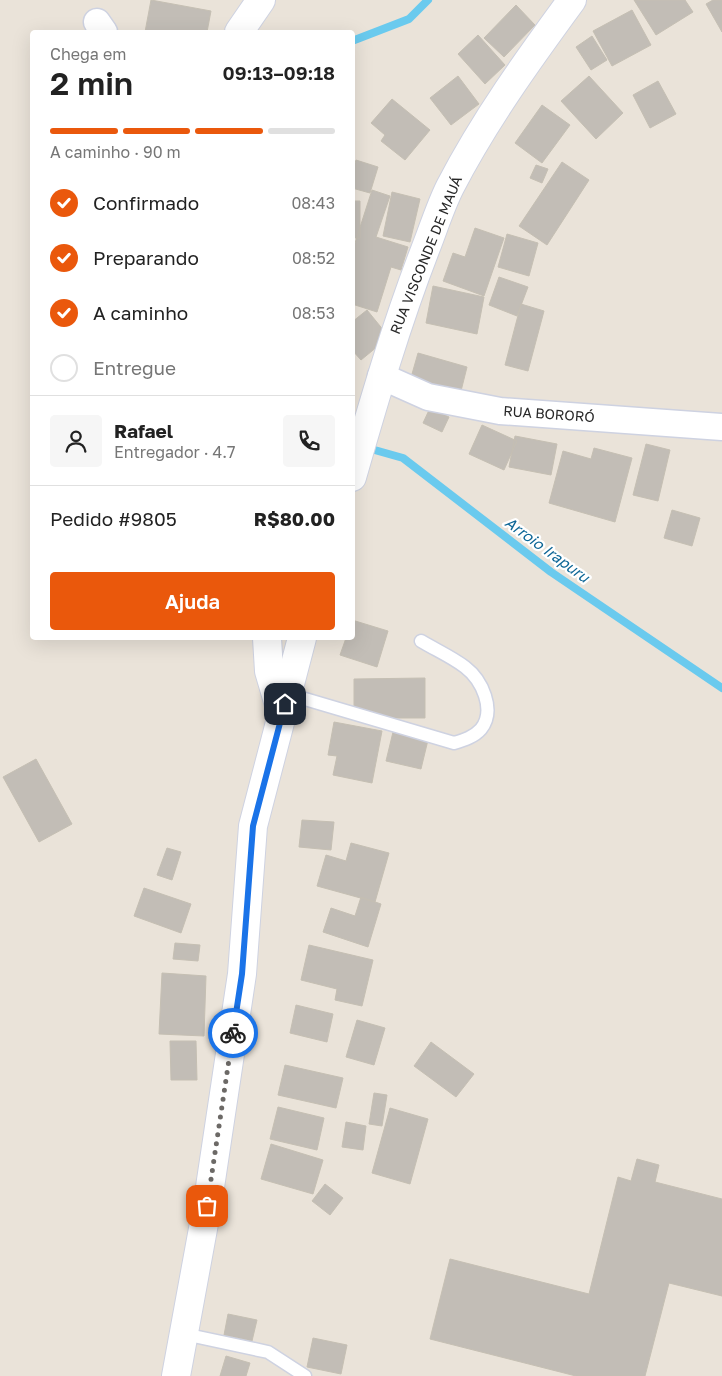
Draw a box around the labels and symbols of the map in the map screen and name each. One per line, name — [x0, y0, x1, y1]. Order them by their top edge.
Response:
street label: RUA VISCONDE DE MAUÁ — [386, 173, 465, 336]
street label: RUA BORORÓ — [503, 402, 595, 425]
water label: Arroio Irapuru — [502, 513, 594, 586]
pin — [264, 683, 306, 725]
courier — [208, 1008, 258, 1058]
pin — [186, 1185, 228, 1227]

